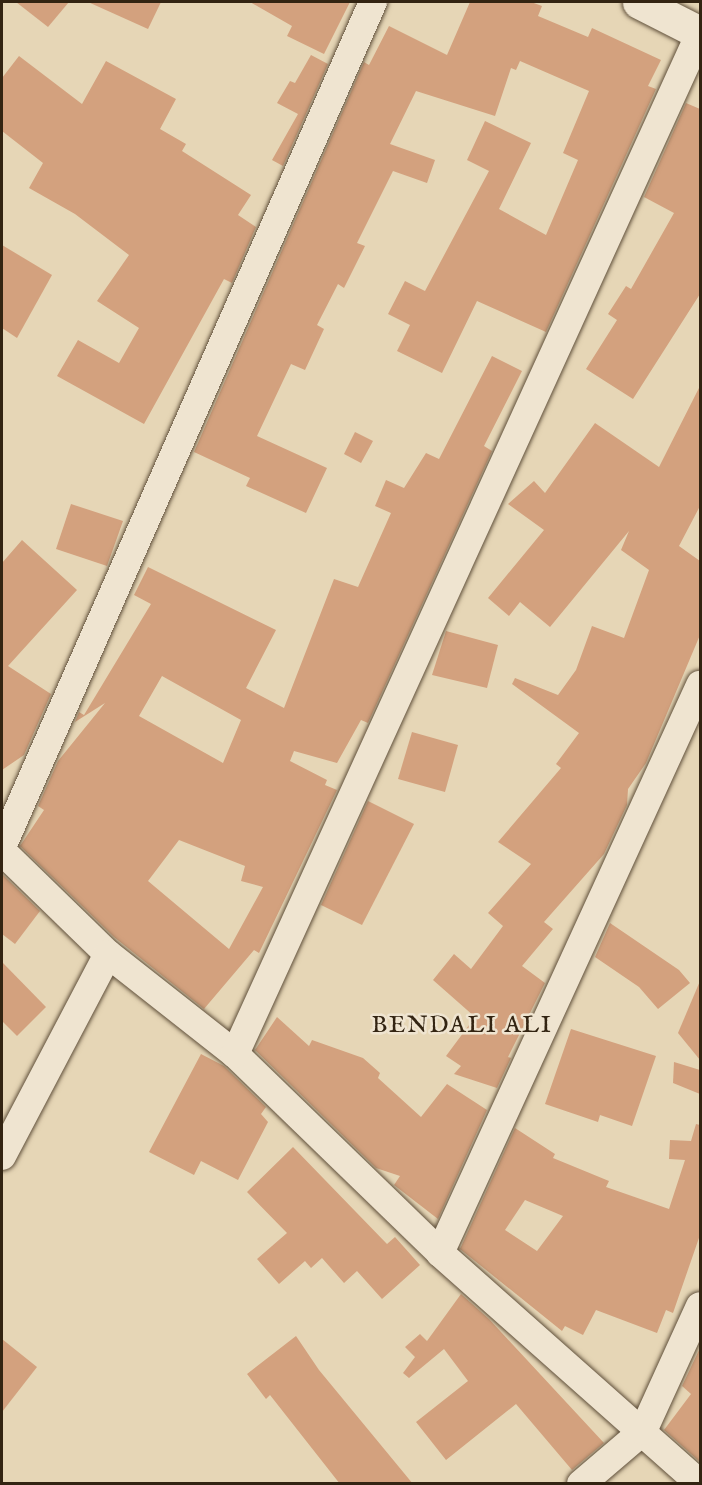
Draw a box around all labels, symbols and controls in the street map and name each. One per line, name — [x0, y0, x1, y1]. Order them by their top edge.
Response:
district label: BENDALI ALI — [371, 1012, 553, 1040]

